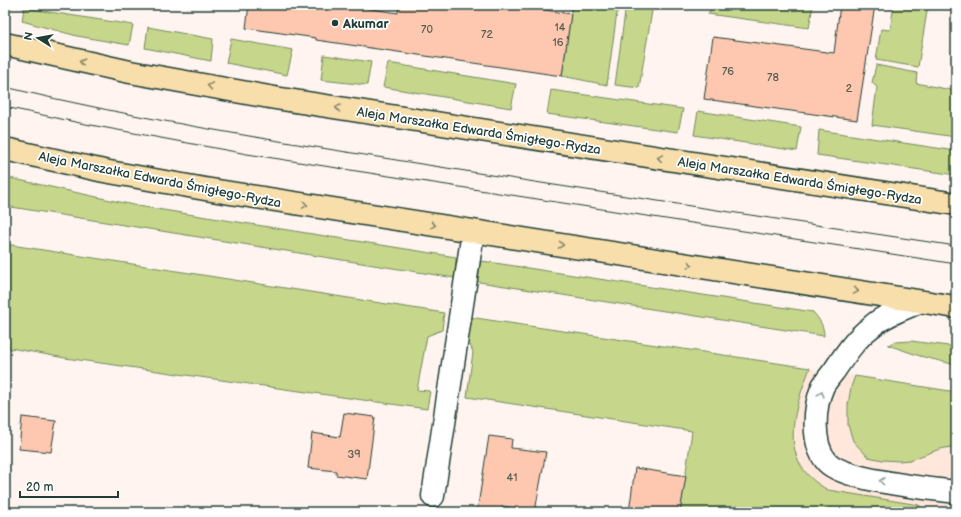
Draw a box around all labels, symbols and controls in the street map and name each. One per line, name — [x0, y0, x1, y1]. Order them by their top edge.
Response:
place label: Akumar — [342, 16, 389, 32]
north arrow — [18, 18, 58, 58]
marker: Akumar — [330, 18, 340, 28]
house number: 14 — [555, 21, 566, 34]
house number: 70 — [421, 23, 433, 36]
house number: 72 — [481, 28, 493, 41]
text: N — [22, 31, 36, 41]
house number: 16 — [553, 36, 564, 49]
one-way arrow — [79, 58, 85, 67]
house number: 76 — [722, 65, 734, 78]
house number: 78 — [767, 71, 779, 84]
house number: 2 — [846, 82, 853, 95]
one-way arrow — [207, 83, 213, 91]
street label: Aleja Marszałka Edwarda Śmigłego-Rydza — [356, 103, 602, 158]
one-way arrow — [335, 104, 341, 113]
street label: Aleja Marszałka Edwarda Śmigłego-Rydza — [37, 148, 283, 211]
street label: Aleja Marszałka Edwarda Śmigłego-Rydza — [677, 153, 923, 208]
one-way arrow — [657, 154, 663, 163]
one-way arrow — [302, 200, 308, 209]
one-way arrow — [430, 220, 436, 229]
one-way arrow — [558, 241, 565, 249]
one-way arrow — [687, 260, 693, 269]
one-way arrow — [853, 286, 859, 295]
one-way arrow — [816, 391, 825, 398]
house number: 39 — [347, 448, 361, 461]
house number: 41 — [507, 471, 517, 484]
scale bar — [20, 473, 118, 499]
one-way arrow — [879, 477, 885, 486]
text: 20 m — [26, 480, 53, 495]

